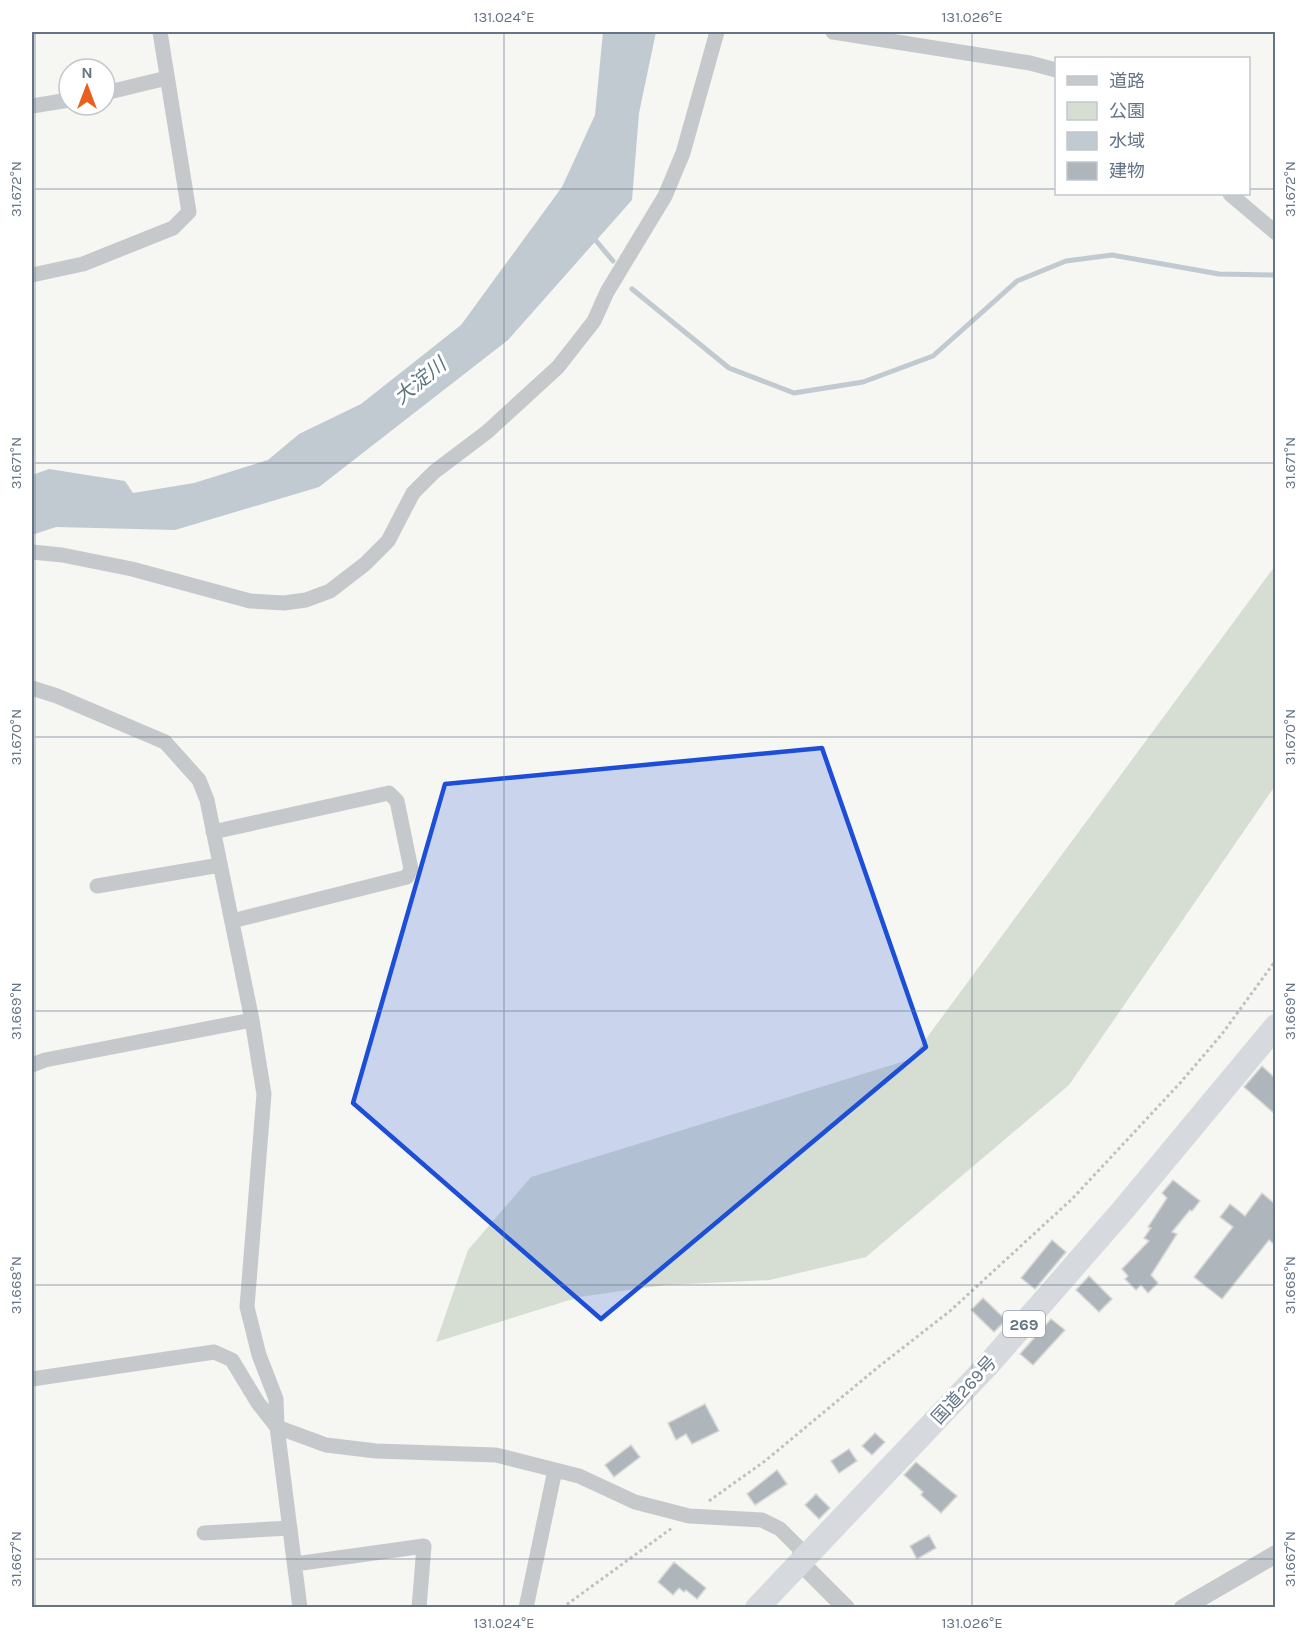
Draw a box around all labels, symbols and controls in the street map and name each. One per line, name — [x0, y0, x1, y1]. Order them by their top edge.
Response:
text: 131.024°E — [474, 8, 534, 26]
text: 131.026°E — [941, 8, 1003, 26]
north arrow — [57, 57, 117, 117]
legend — [1055, 57, 1250, 195]
text: N — [81, 63, 93, 82]
text: 道路 — [1109, 70, 1145, 92]
text: 公園 — [1109, 100, 1145, 122]
text: 水域 — [1109, 130, 1145, 152]
text: 建物 — [1109, 160, 1145, 182]
text: 31.672°N — [7, 161, 25, 217]
text: 31.672°N — [1281, 161, 1299, 217]
water label: 大淀川 — [389, 352, 452, 409]
text: 31.671°N — [7, 437, 25, 489]
text: 31.671°N — [1281, 437, 1299, 489]
text: 31.670°N — [7, 709, 25, 765]
text: 31.670°N — [1281, 709, 1299, 765]
text: 31.669°N — [7, 982, 25, 1040]
text: 31.669°N — [1281, 982, 1299, 1040]
text: 31.668°N — [7, 1256, 25, 1314]
text: 31.668°N — [1281, 1256, 1299, 1314]
road number: 269 — [1003, 1311, 1045, 1337]
street label: 国道269号 — [927, 1351, 1001, 1429]
text: 31.667°N — [7, 1531, 25, 1587]
text: 31.667°N — [1281, 1531, 1299, 1587]
text: 131.024°E — [474, 1614, 534, 1632]
text: 131.026°E — [941, 1614, 1003, 1632]

